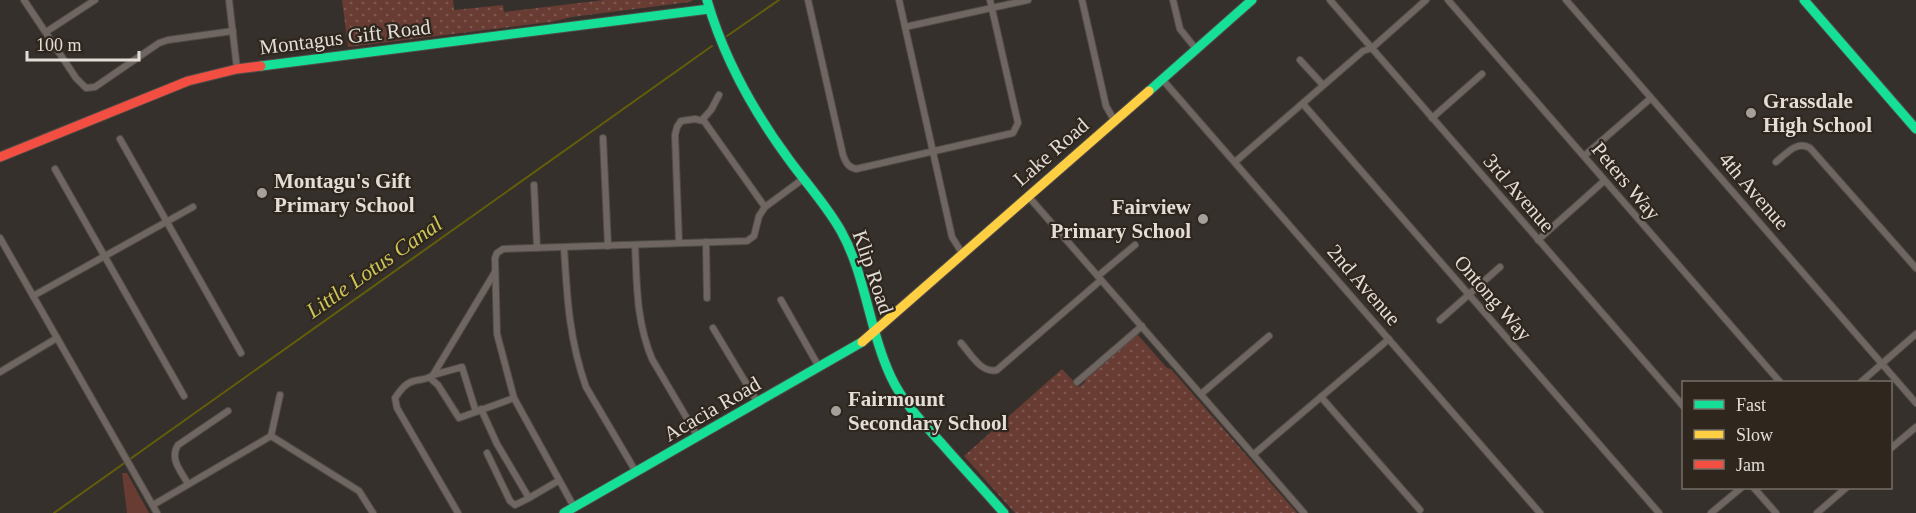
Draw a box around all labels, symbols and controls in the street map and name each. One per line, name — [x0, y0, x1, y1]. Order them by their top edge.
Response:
street label: Montagus Gift Road — [258, 15, 433, 59]
scale bar — [27, 24, 140, 62]
text: 100 m — [36, 35, 82, 55]
place label: Grassdale High School — [1763, 89, 1872, 137]
marker: Grassdale High School — [1744, 106, 1758, 120]
street label: Lake Road — [1009, 113, 1094, 191]
street label: Peters Way — [1587, 137, 1666, 225]
street label: 4th Avenue — [1714, 147, 1794, 235]
street label: 3rd Avenue — [1479, 149, 1559, 237]
place label: Montagu's Gift Primary School — [274, 169, 415, 217]
marker: Montagu's Gift Primary School — [255, 186, 269, 200]
place label: Fairview Primary School — [1050, 195, 1192, 243]
water label: Little Lotus Canal — [300, 211, 447, 324]
marker: Fairview Primary School — [1196, 212, 1210, 226]
street label: Klip Road — [848, 227, 899, 317]
street label: 2nd Avenue — [1322, 240, 1406, 330]
street label: Ontong Way — [1449, 250, 1537, 346]
street label: Acacia Road — [659, 371, 765, 446]
legend — [1682, 381, 1892, 489]
place label: Fairmount Secondary School — [848, 387, 1007, 435]
text: Fast — [1736, 395, 1766, 415]
marker: Fairmount Secondary School — [829, 404, 843, 418]
text: Slow — [1736, 425, 1773, 445]
text: Jam — [1736, 455, 1765, 475]

